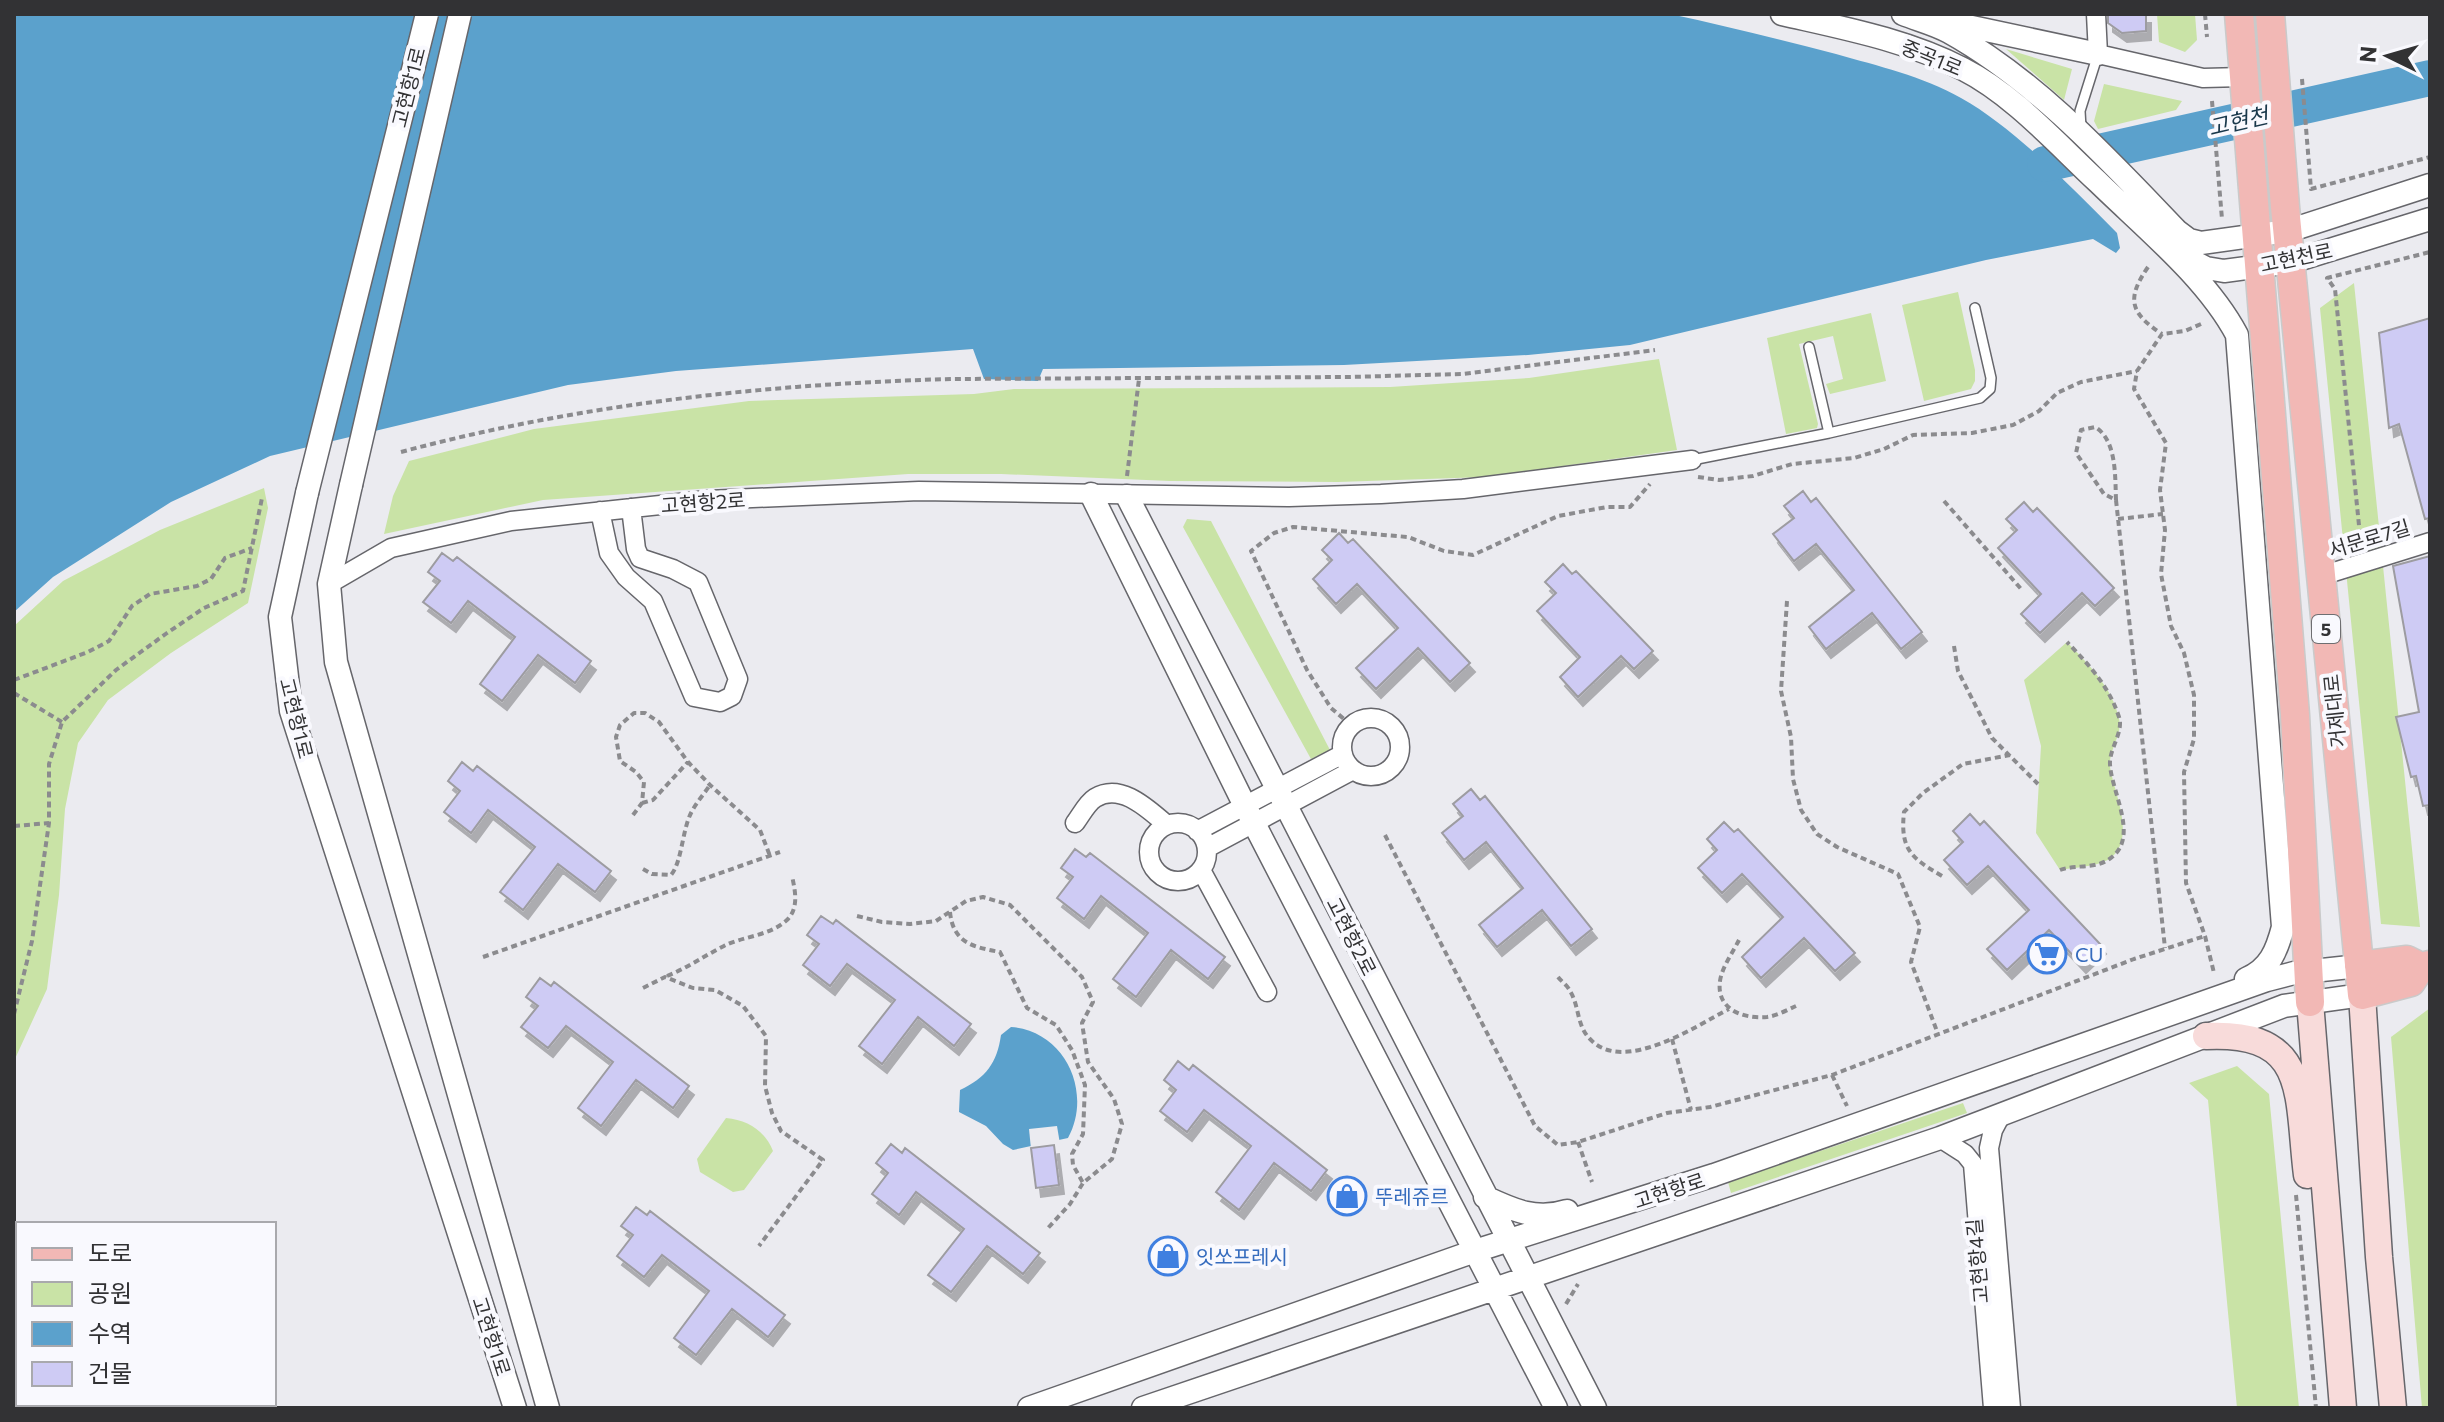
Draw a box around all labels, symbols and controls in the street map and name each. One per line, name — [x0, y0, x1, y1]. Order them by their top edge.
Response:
north arrow — [2348, 16, 2428, 96]
street label: 중곡1로 — [1898, 34, 1966, 80]
street label: 고현항1로 — [386, 44, 430, 130]
text: N — [2353, 45, 2382, 64]
water label: 고현천 — [2205, 100, 2273, 141]
street label: 고현천로 — [2258, 238, 2334, 276]
street label: 고현항2로 — [660, 487, 746, 517]
street label: 서문로7길 — [2325, 514, 2413, 562]
road number: 5 — [2312, 615, 2340, 643]
street label: 거제대로 — [2318, 673, 2350, 749]
street label: 고현항1로 — [275, 675, 319, 761]
street label: 고현항2로 — [1322, 893, 1382, 979]
supermarket icon: CU — [2026, 933, 2068, 975]
place label: CU — [2075, 942, 2103, 966]
street label: 고현항로 — [1630, 1167, 1708, 1213]
shop icon: 뚜레쥬르 — [1326, 1175, 1368, 1217]
place label: 뚜레쥬르 — [1375, 1184, 1449, 1208]
street label: 고현항4길 — [1961, 1217, 1993, 1305]
legend — [16, 1222, 276, 1406]
shop icon: 잇쏘프레시 — [1147, 1235, 1189, 1277]
text: 도로 — [88, 1238, 132, 1267]
place label: 잇쏘프레시 — [1196, 1244, 1288, 1268]
text: 공원 — [88, 1278, 132, 1307]
street label: 고현항1로 — [468, 1293, 516, 1379]
text: 수역 — [88, 1318, 132, 1347]
text: 건물 — [88, 1358, 132, 1387]

